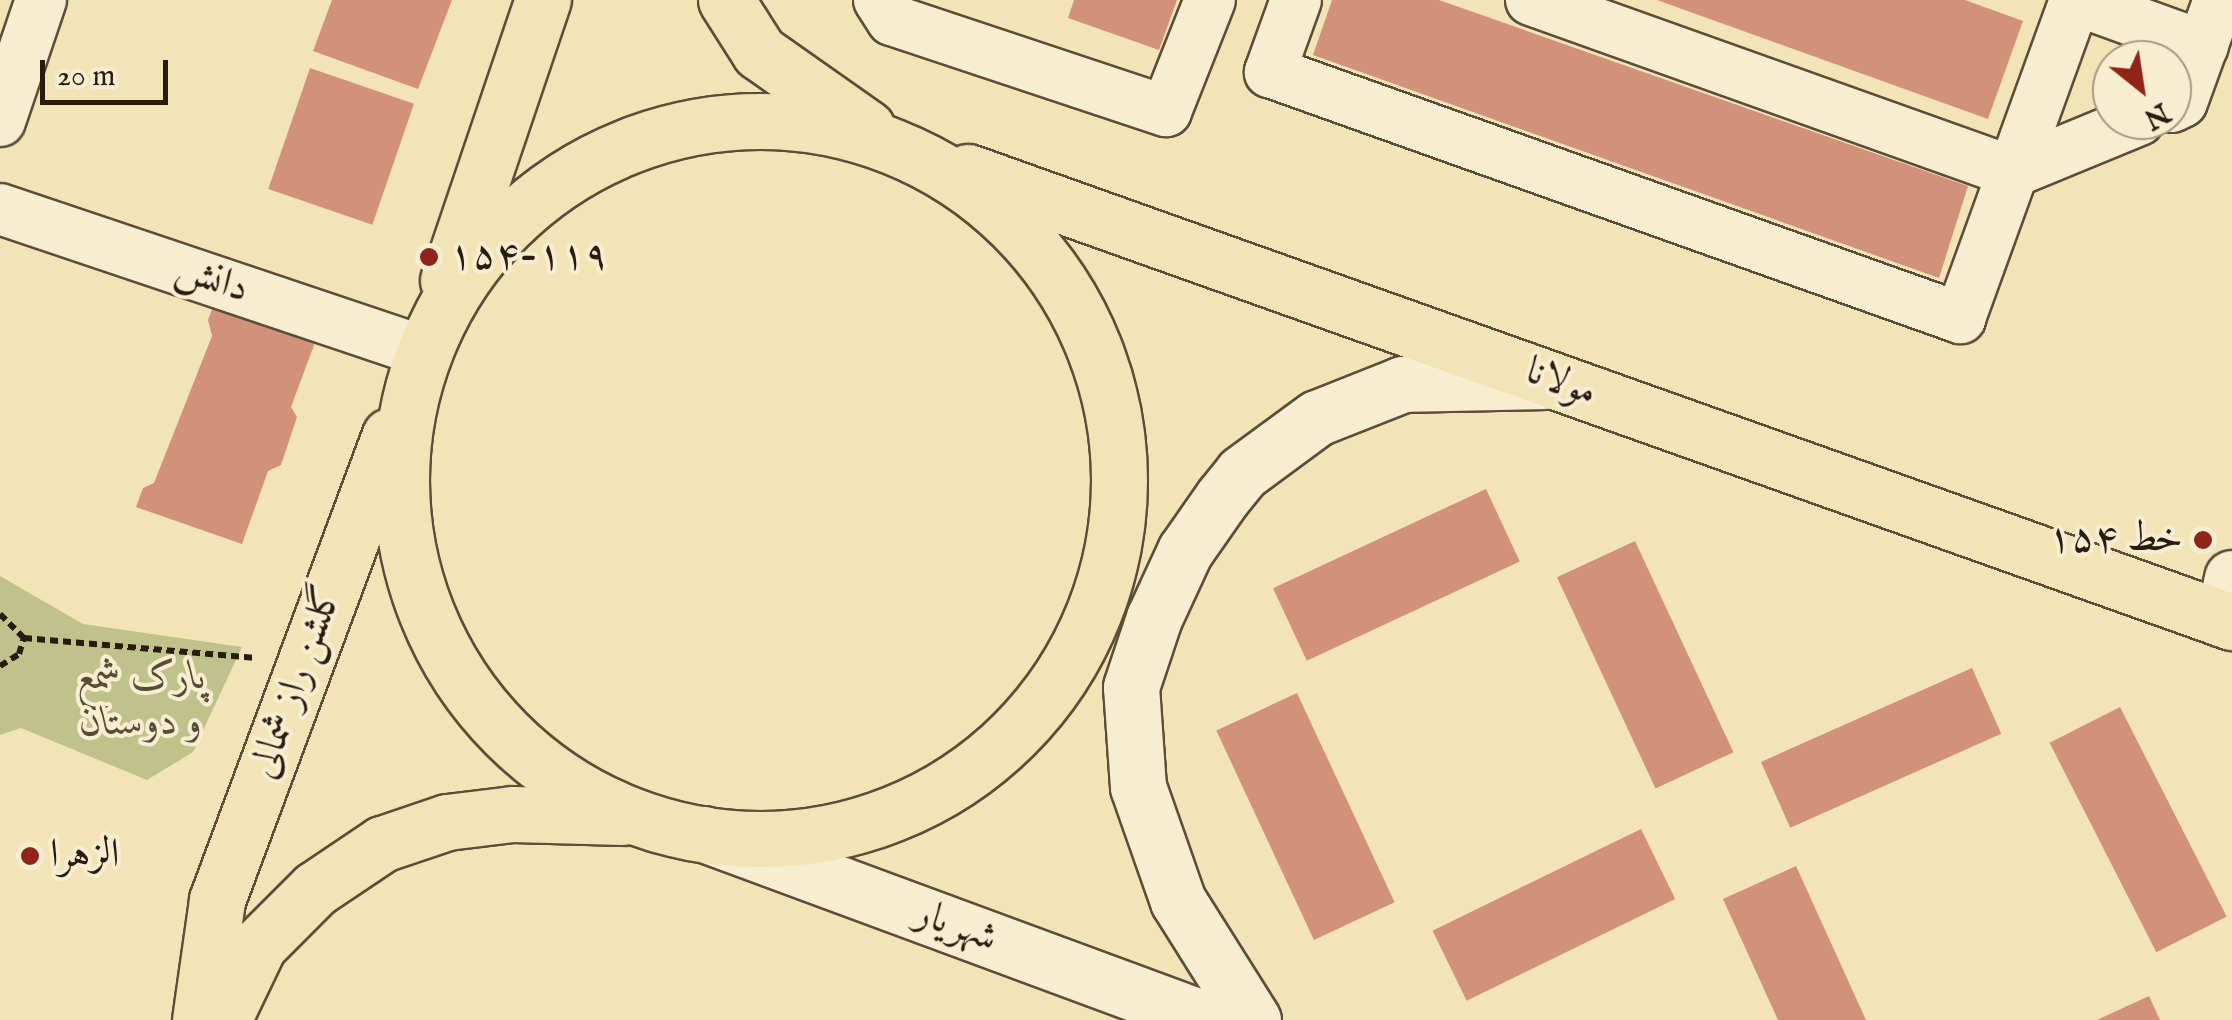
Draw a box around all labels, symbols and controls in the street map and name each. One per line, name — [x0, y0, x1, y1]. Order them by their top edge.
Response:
scale bar — [45, 40, 172, 102]
north arrow — [2092, 40, 2192, 140]
text: 20 m — [57, 58, 116, 96]
text: N — [2137, 93, 2176, 136]
place label: ۱۵۴-۱۱۹ — [449, 233, 608, 281]
street label: دانش — [169, 245, 255, 315]
marker: ۱۵۴-۱۱۹ — [418, 246, 440, 268]
street label: مولانا — [1519, 348, 1603, 418]
place label: خط ۱۵۴ — [2048, 516, 2183, 564]
marker: خط ۱۵۴ — [2192, 529, 2214, 551]
street label: گلشن راز شمالی — [240, 579, 354, 785]
park label: پارک شمع و دوستان — [75, 654, 207, 748]
place label: الزهرا — [50, 832, 119, 880]
marker: الزهرا — [19, 845, 41, 867]
street label: شهریار — [909, 890, 1003, 964]

